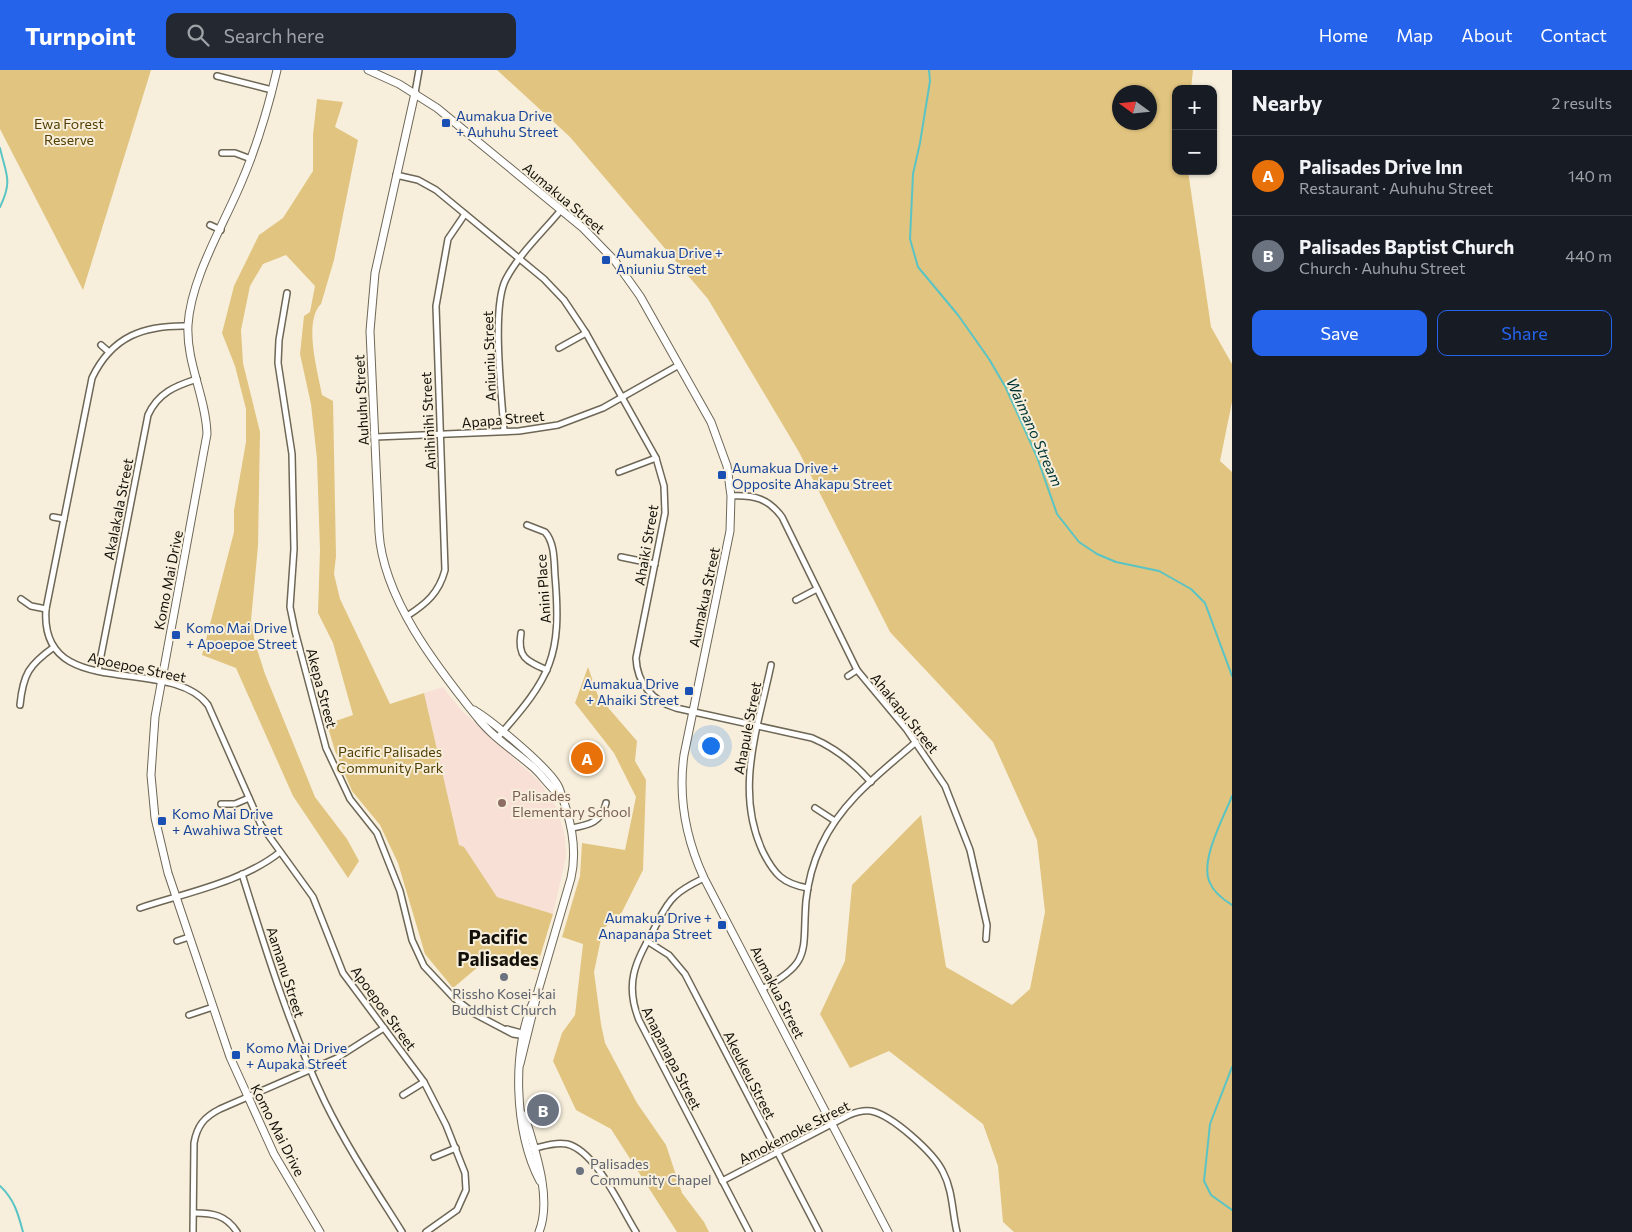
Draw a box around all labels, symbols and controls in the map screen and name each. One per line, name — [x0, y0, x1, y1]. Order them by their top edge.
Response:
search box — [166, 13, 516, 58]
text: Turnpoint — [25, 21, 136, 50]
icon: search — [184, 21, 212, 49]
text: Search here — [224, 24, 324, 47]
text: Home — [1319, 24, 1368, 46]
text: Map — [1396, 24, 1433, 46]
text: About — [1461, 24, 1513, 46]
text: Contact — [1541, 24, 1607, 46]
north arrow — [1112, 85, 1157, 130]
map controls — [1172, 85, 1217, 175]
button: + — [1172, 85, 1217, 130]
text: Nearby — [1252, 90, 1322, 115]
text: 2 results — [1551, 93, 1612, 112]
place label: Aumakua Drive + Auhuhu Street — [456, 107, 558, 140]
park label: Ewa Forest Reserve — [34, 115, 104, 148]
marker: Aumakua Drive + Auhuhu Street — [440, 117, 452, 129]
button: − — [1172, 130, 1217, 175]
text: Palisades Drive Inn — [1299, 155, 1463, 178]
street label: Aumakua Street — [520, 159, 609, 237]
text: A — [1262, 166, 1274, 185]
text: 140 m — [1568, 166, 1612, 185]
text: Restaurant · Auhuhu Street — [1299, 178, 1493, 197]
text: Palisades Baptist Church — [1299, 235, 1514, 258]
place label: Aumakua Drive + Aniuniu Street — [616, 244, 723, 277]
text: B — [1263, 246, 1273, 265]
text: 440 m — [1565, 246, 1612, 265]
marker: Aumakua Drive + Aniuniu Street — [600, 254, 612, 266]
text: Church · Auhuhu Street — [1299, 258, 1465, 277]
street label: Aniuniu Street — [479, 310, 499, 402]
button: Save — [1252, 310, 1427, 356]
button: Share — [1437, 310, 1612, 356]
street label: Auhuhu Street — [350, 354, 372, 446]
street label: Anihinihi Street — [417, 371, 439, 471]
water label: Waimano Stream — [1003, 375, 1067, 489]
street label: Apapa Street — [461, 407, 545, 431]
street label: Akalakala Street — [100, 456, 136, 561]
place label: Aumakua Drive + Opposite Ahakapu Street — [732, 459, 892, 492]
marker: Aumakua Drive + Opposite Ahakapu Street — [716, 469, 728, 481]
street label: Ahaiki Street — [631, 503, 662, 587]
street label: Komo Mai Drive — [150, 529, 186, 631]
street label: Aumakua Street — [685, 545, 723, 649]
street label: Anini Place — [532, 554, 554, 624]
place label: Komo Mai Drive + Apoepoe Street — [186, 619, 297, 652]
marker: Komo Mai Drive + Apoepoe Street — [170, 629, 182, 641]
street label: Akepa Street — [303, 646, 341, 730]
street label: Apoepoe Street — [86, 648, 188, 686]
street label: Ahakapu Street — [867, 669, 943, 757]
place label: Aumakua Drive + Ahaiki Street — [583, 675, 679, 708]
street label: Ahapule Street — [730, 680, 764, 776]
marker: Aumakua Drive + Ahaiki Street — [683, 685, 695, 697]
your location — [698, 733, 724, 759]
pin: A — [571, 739, 603, 777]
park label: Pacific Palisades Community Park — [337, 743, 444, 776]
place label: Palisades Elementary School — [512, 787, 631, 820]
marker: Palisades Elementary School — [496, 797, 508, 809]
place label: Komo Mai Drive + Awahiwa Street — [172, 805, 283, 838]
marker: Komo Mai Drive + Awahiwa Street — [156, 815, 168, 827]
place label: Aumakua Drive + Anapanapa Street — [598, 909, 712, 942]
marker: Aumakua Drive + Anapanapa Street — [716, 919, 728, 931]
street label: Aamanu Street — [263, 924, 309, 1020]
district label: Pacific Palisades — [457, 925, 539, 970]
street label: Aumakua Street — [747, 943, 809, 1041]
street label: Apoepoe Street — [348, 963, 420, 1054]
marker: Rissho Kosei-kai Buddhist Church — [498, 971, 510, 983]
place label: Rissho Kosei-kai Buddhist Church — [451, 985, 557, 1018]
street label: Anapanapa Street — [639, 1003, 706, 1113]
street label: Akeukeu Street — [720, 1028, 780, 1122]
place label: Komo Mai Drive + Aupaka Street — [246, 1039, 347, 1072]
marker: Komo Mai Drive + Aupaka Street — [230, 1049, 242, 1061]
street label: Komo Mai Drive — [247, 1081, 309, 1179]
pin: B — [527, 1091, 559, 1129]
street label: Amokemoke Street — [736, 1097, 853, 1167]
place label: Palisades Community Chapel — [590, 1155, 712, 1188]
marker: Palisades Community Chapel — [574, 1165, 586, 1177]

